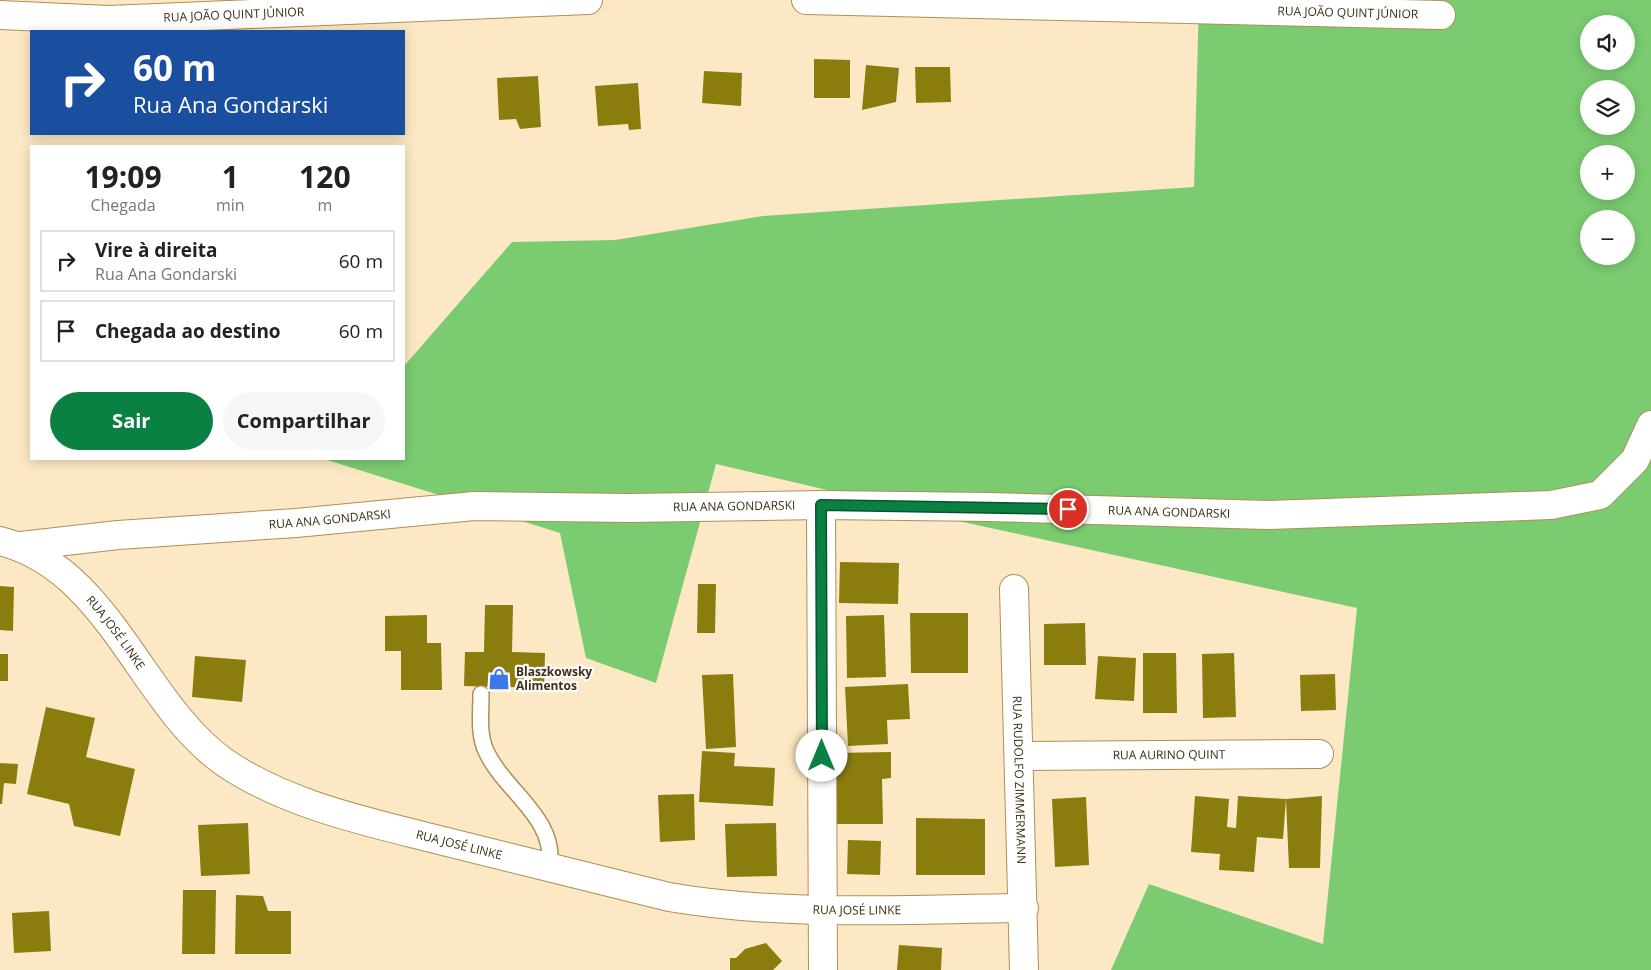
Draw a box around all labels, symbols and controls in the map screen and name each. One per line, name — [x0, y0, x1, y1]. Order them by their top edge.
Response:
street label: RUA JOÃO QUINT JÚNIOR — [1277, 2, 1419, 22]
street label: RUA JOÃO QUINT JÚNIOR — [163, 3, 305, 26]
map controls — [1580, 15, 1635, 265]
button: sound — [1580, 15, 1635, 70]
text: 60 m — [133, 44, 216, 91]
icon: right — [50, 50, 115, 115]
button: layers — [1580, 80, 1635, 135]
text: Rua Ana Gondarski — [133, 89, 328, 119]
button: + — [1580, 145, 1635, 200]
text: 19:09 — [84, 156, 162, 197]
text: 1 — [222, 156, 239, 197]
text: 120 — [299, 156, 351, 197]
text: Chegada — [90, 194, 156, 216]
text: min — [216, 194, 245, 216]
text: m — [317, 194, 332, 216]
button: − — [1580, 210, 1635, 265]
text: Vire à direita — [95, 237, 218, 263]
icon: right — [52, 247, 80, 275]
text: 60 m — [339, 248, 383, 274]
text: Rua Ana Gondarski — [95, 263, 237, 285]
icon: arrive — [52, 317, 80, 345]
text: Chegada ao destino — [95, 318, 281, 344]
text: 60 m — [339, 318, 383, 344]
button: Sair — [50, 392, 213, 450]
button: Compartilhar — [223, 392, 385, 450]
pin — [1047, 488, 1089, 530]
icon: arrive — [1054, 495, 1082, 523]
street label: RUA ANA GONDARSKI — [673, 496, 795, 515]
street label: RUA ANA GONDARSKI — [1108, 501, 1230, 522]
street label: RUA ANA GONDARSKI — [268, 505, 391, 533]
street label: RUA JOSÉ LINKE — [83, 592, 149, 673]
place label: Blaszkowsky Alimentos — [516, 663, 592, 694]
shop icon: Blaszkowsky Alimentos — [486, 666, 512, 692]
street label: RUA RUDOLFO ZIMMERMANN — [1009, 696, 1030, 864]
position arrow — [795, 729, 847, 781]
street label: RUA AURINO QUINT — [1113, 746, 1226, 763]
street label: RUA JOSÉ LINKE — [414, 826, 504, 864]
street label: RUA JOSÉ LINKE — [812, 901, 901, 918]

